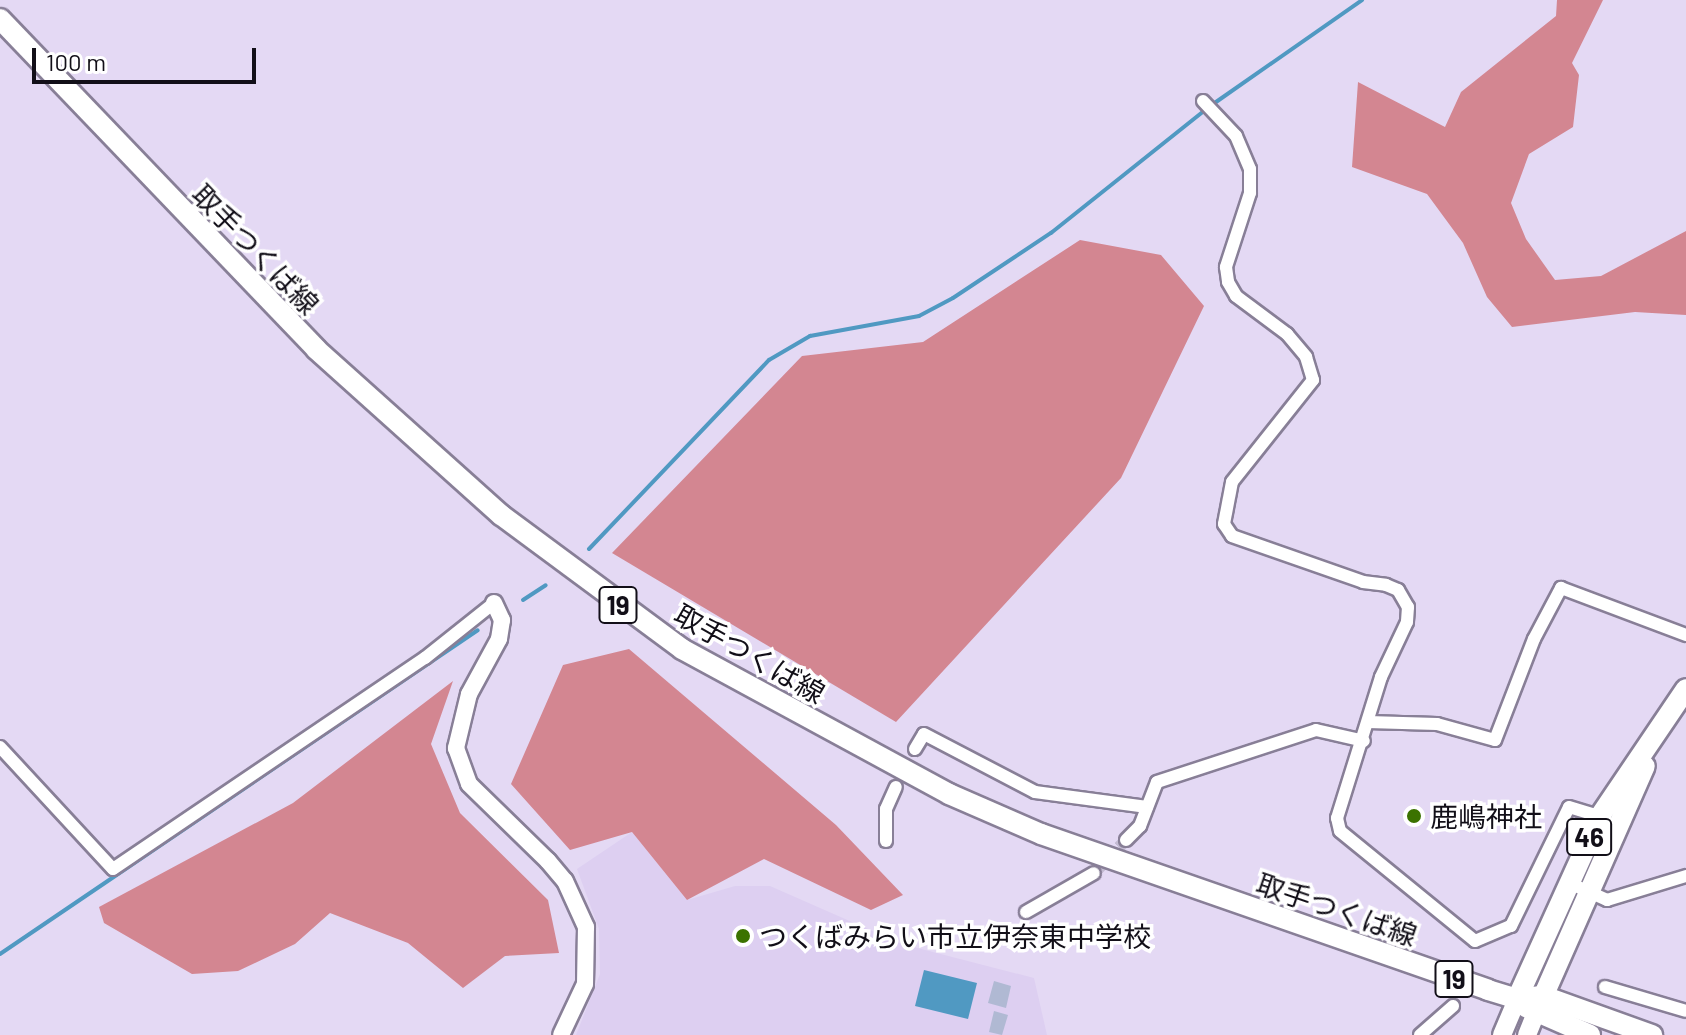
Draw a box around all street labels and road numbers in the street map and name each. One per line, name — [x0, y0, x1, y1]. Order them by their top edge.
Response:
street label: 取手つくば線 — [186, 177, 326, 321]
road number: 19 — [598, 583, 638, 627]
street label: 取手つくば線 — [669, 596, 831, 710]
road number: 46 — [1565, 815, 1613, 859]
street label: 取手つくば線 — [1252, 866, 1422, 952]
road number: 19 — [1434, 957, 1474, 1001]

